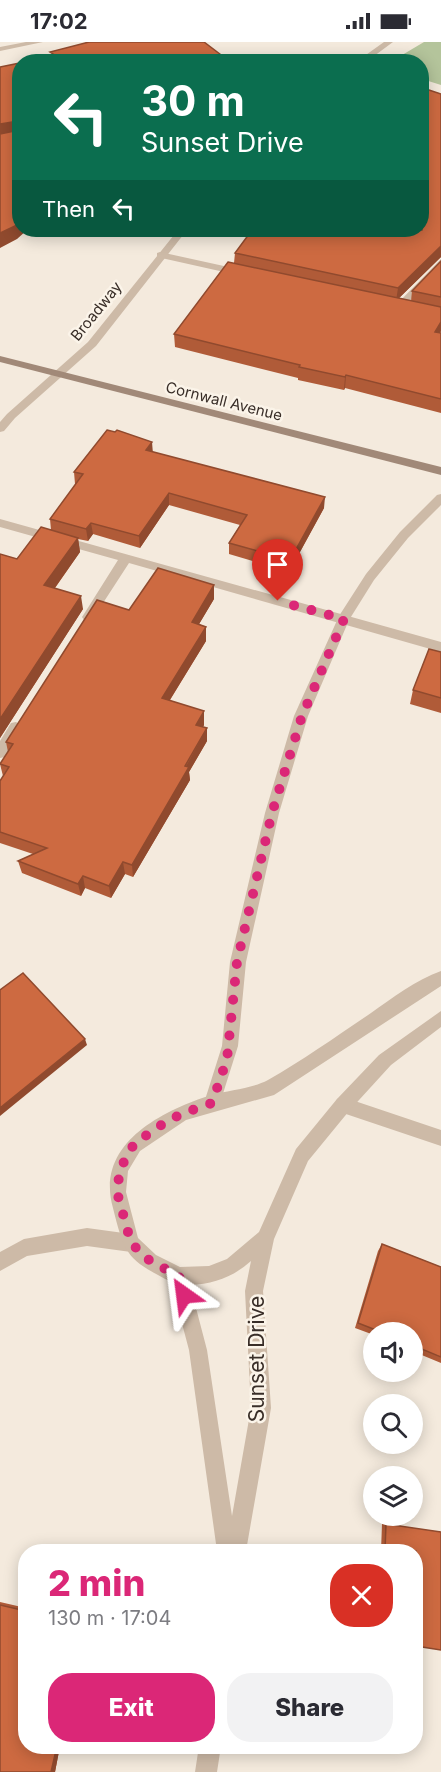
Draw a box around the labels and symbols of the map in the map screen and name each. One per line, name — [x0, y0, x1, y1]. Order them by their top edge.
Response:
street label: Broadway — [66, 277, 126, 345]
street label: Cornwall Avenue — [164, 377, 284, 425]
pin — [252, 539, 303, 601]
position arrow — [152, 1263, 216, 1327]
street label: Sunset Drive — [244, 1296, 269, 1422]

